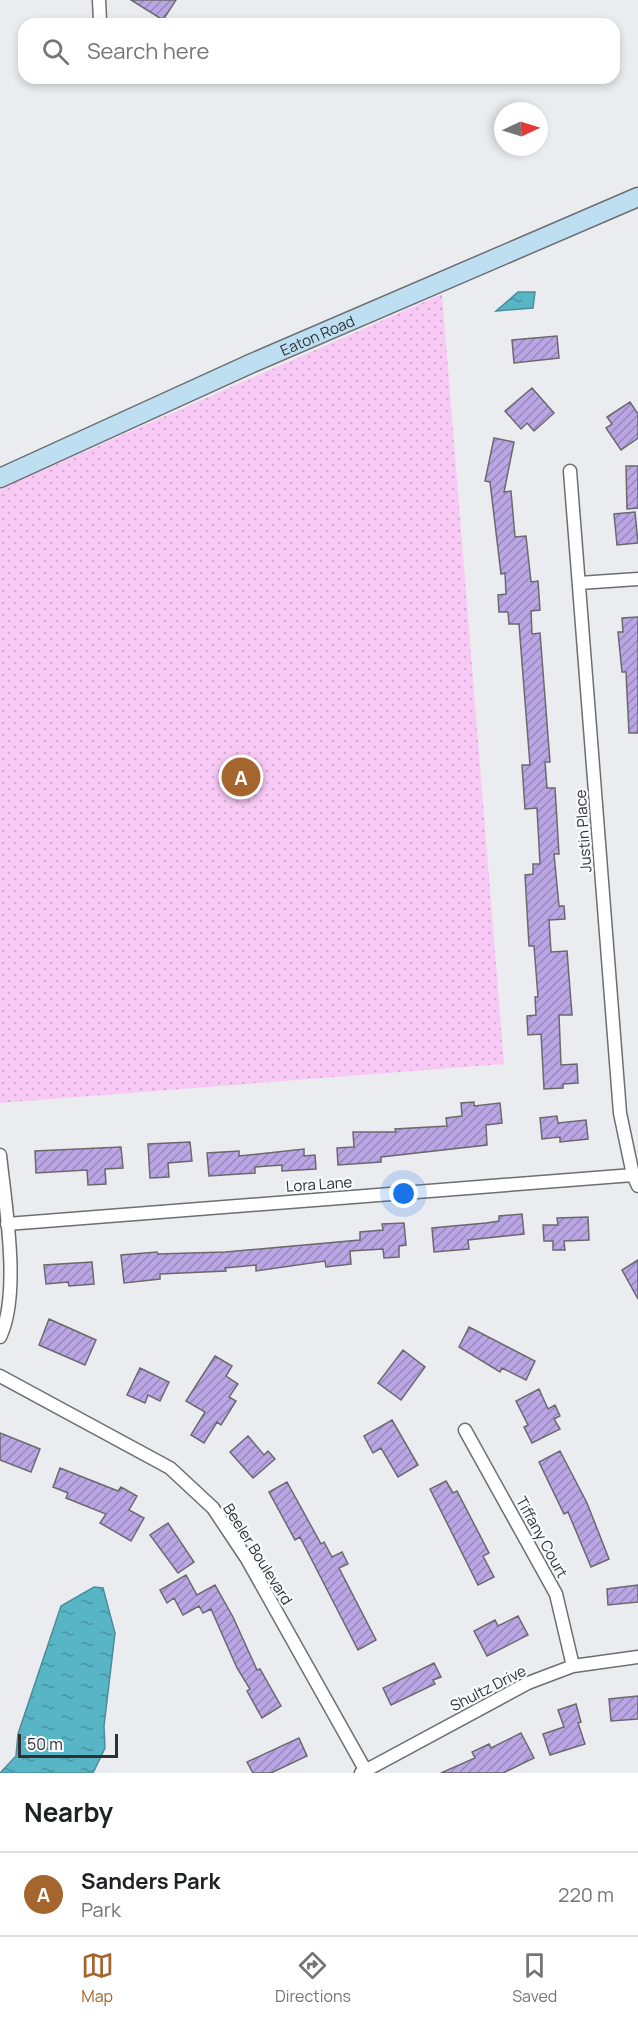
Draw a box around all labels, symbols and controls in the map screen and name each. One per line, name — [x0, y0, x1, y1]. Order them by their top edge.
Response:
search box — [18, 18, 620, 84]
icon: search — [39, 35, 72, 68]
text: Search here — [87, 36, 209, 66]
north arrow — [494, 102, 548, 156]
street label: Eaton Road — [277, 310, 358, 360]
pin: A — [222, 754, 260, 800]
street label: Justin Place — [570, 789, 596, 873]
street label: Lora Lane — [285, 1171, 353, 1197]
your location — [389, 1179, 418, 1208]
street label: Tiffany Court — [511, 1493, 573, 1581]
street label: Beeler Boulevard — [218, 1499, 298, 1609]
street label: Shultz Drive — [446, 1660, 530, 1716]
scale bar — [18, 1731, 118, 1758]
text: 50 m — [27, 1733, 63, 1755]
text: Nearby — [24, 1794, 113, 1830]
text: Sanders Park — [81, 1866, 220, 1896]
text: A — [37, 1881, 50, 1908]
text: 220 m — [558, 1881, 614, 1908]
text: Park — [81, 1896, 121, 1923]
tab: Map — [81, 1949, 114, 2007]
tab: Directions — [275, 1949, 351, 2007]
tab: Saved — [512, 1949, 557, 2007]

